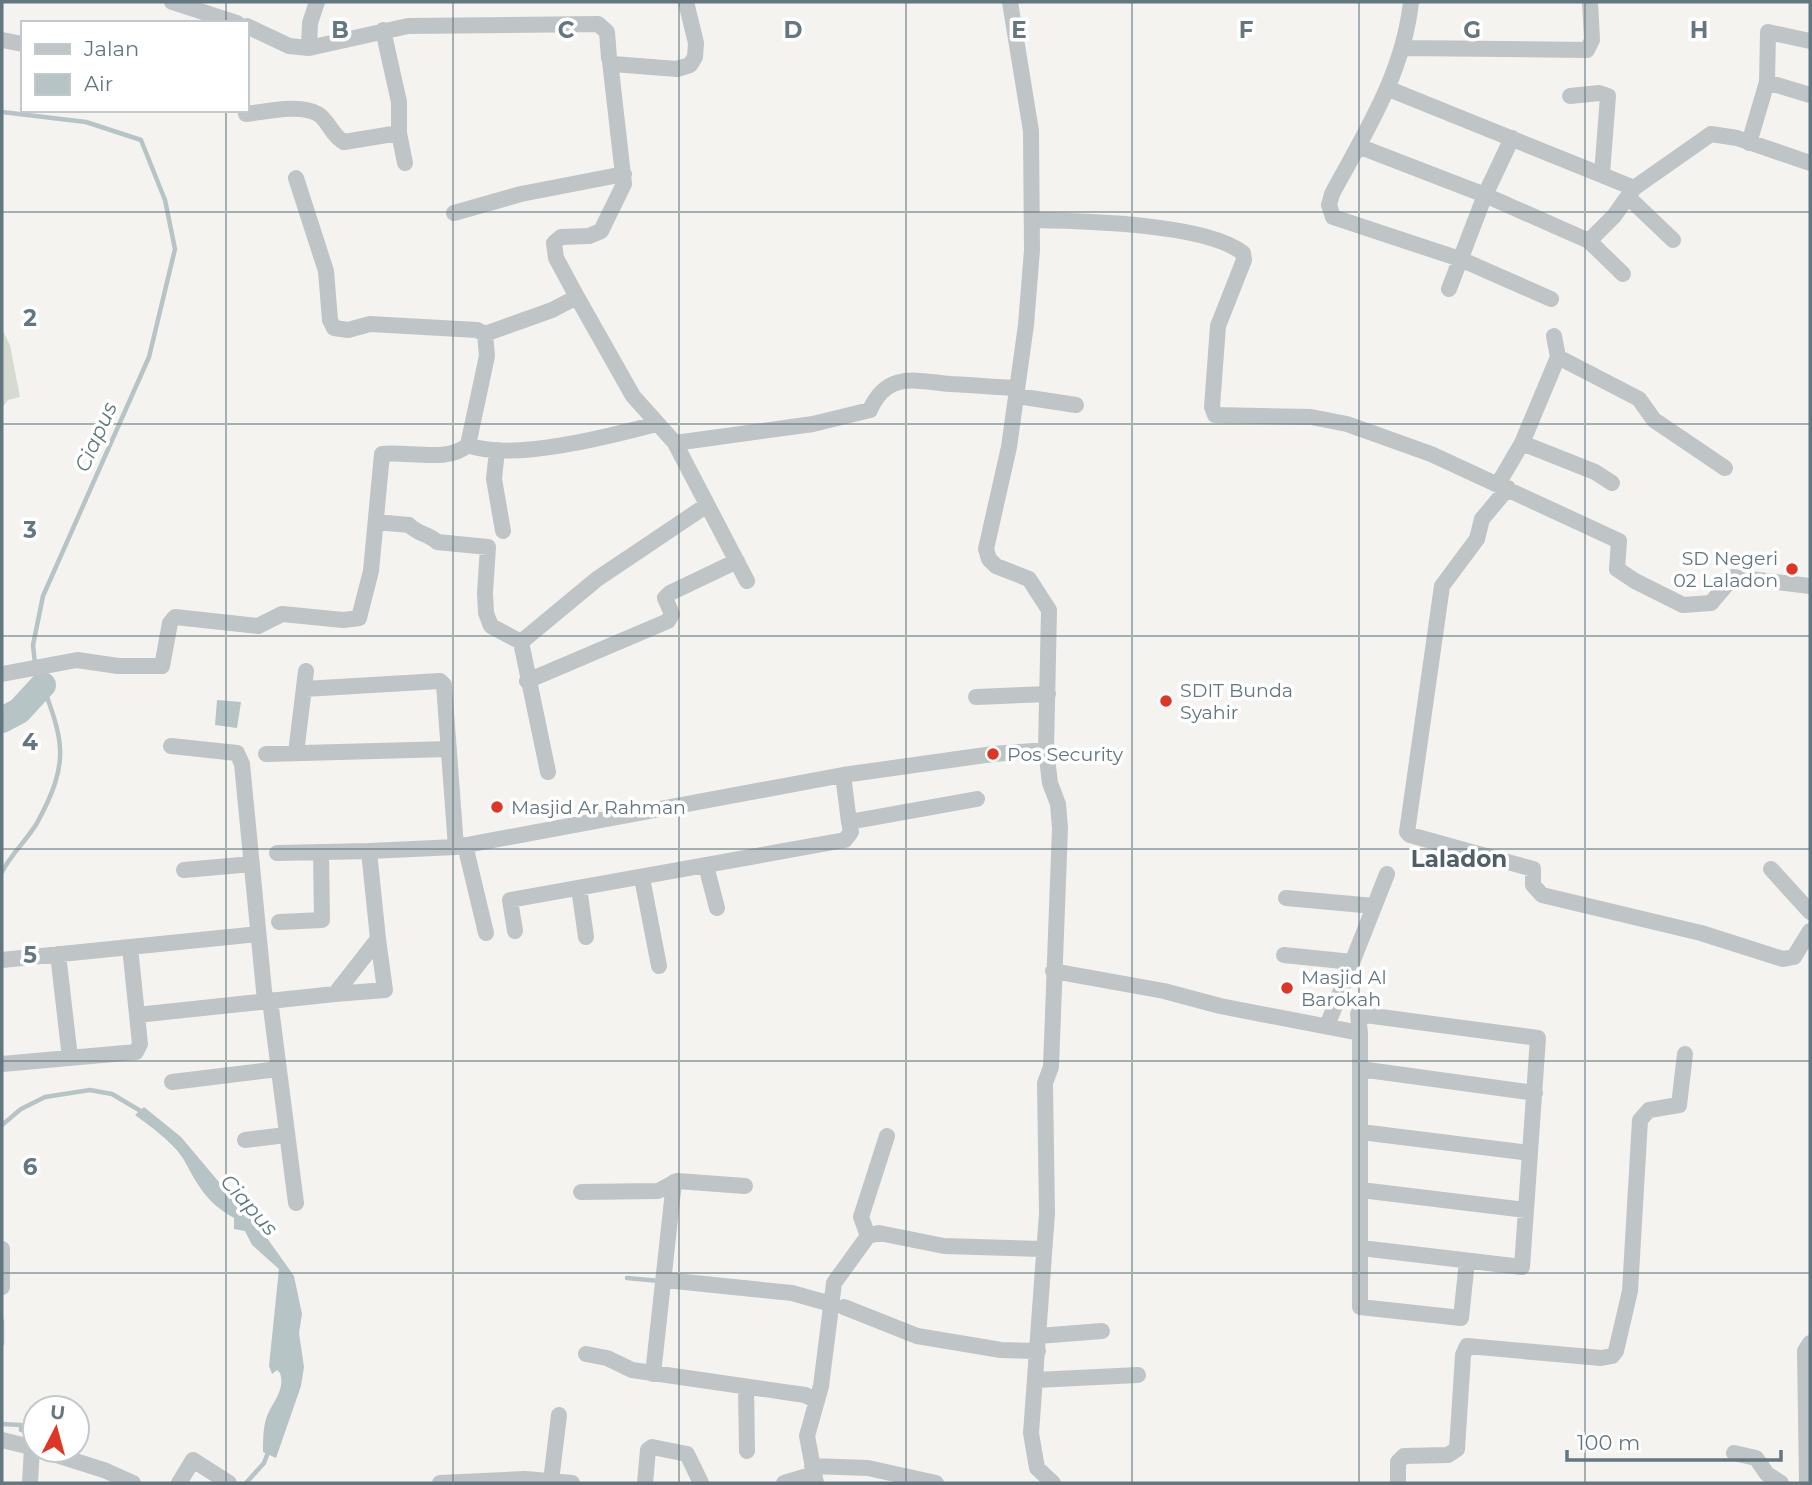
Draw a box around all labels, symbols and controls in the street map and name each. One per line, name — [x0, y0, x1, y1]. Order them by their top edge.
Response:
text: B — [331, 16, 349, 44]
text: C — [558, 16, 575, 44]
text: D — [784, 16, 803, 44]
text: E — [1011, 16, 1027, 44]
text: F — [1239, 16, 1254, 44]
text: G — [1463, 16, 1481, 44]
text: H — [1690, 16, 1708, 44]
legend — [21, 21, 248, 112]
text: Jalan — [83, 36, 139, 61]
text: Air — [84, 71, 113, 96]
text: 2 — [23, 304, 37, 332]
water label: Ciapus — [69, 398, 122, 475]
text: 3 — [22, 516, 37, 544]
place label: SD Negeri 02 Laladon — [1673, 547, 1778, 592]
marker: SD Negeri 02 Laladon — [1784, 561, 1800, 577]
place label: SDIT Bunda Syahir — [1180, 679, 1293, 724]
marker: SDIT Bunda Syahir — [1158, 693, 1174, 709]
text: 4 — [22, 728, 38, 756]
place label: Pos Security — [1007, 743, 1124, 766]
marker: Pos Security — [985, 746, 1001, 762]
place label: Masjid Ar Rahman — [511, 796, 686, 819]
marker: Masjid Ar Rahman — [489, 799, 505, 815]
district label: Laladon — [1411, 845, 1507, 873]
text: 5 — [23, 941, 37, 969]
place label: Masjid Al Barokah — [1301, 966, 1387, 1011]
marker: Masjid Al Barokah — [1279, 980, 1295, 996]
text: 6 — [23, 1153, 38, 1181]
water label: Ciapus — [215, 1169, 283, 1240]
north arrow — [21, 1394, 91, 1464]
text: U — [49, 1400, 66, 1425]
scale bar — [1567, 1418, 1780, 1462]
text: 100 m — [1577, 1430, 1640, 1455]

